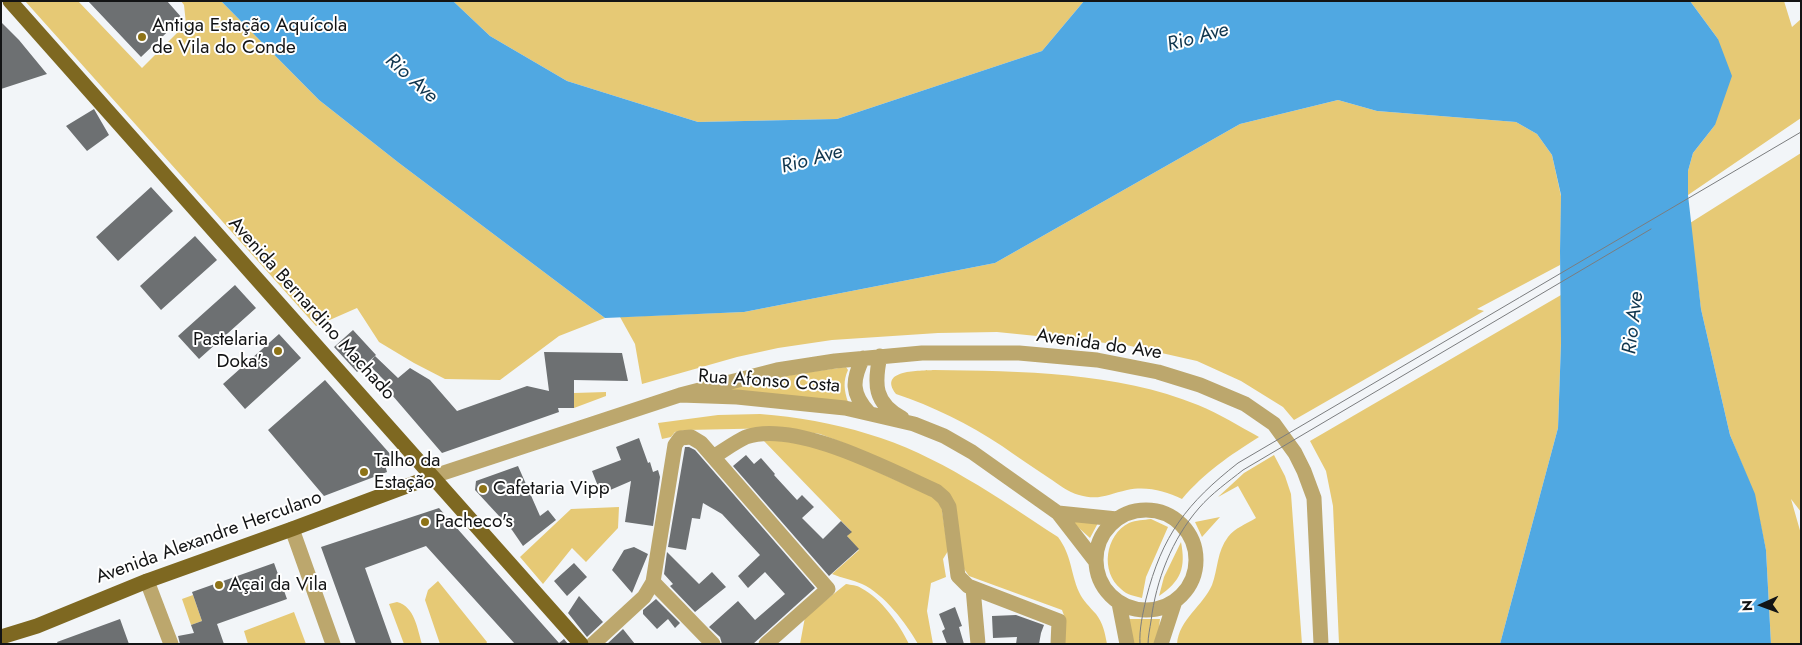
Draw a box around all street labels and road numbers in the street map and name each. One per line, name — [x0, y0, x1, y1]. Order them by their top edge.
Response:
street label: Avenida Bernardino Machado — [223, 213, 399, 405]
street label: Avenida do Ave — [1035, 325, 1163, 365]
street label: Rua Afonso Costa — [697, 366, 841, 398]
street label: Avenida Alexandre Herculano — [93, 486, 325, 590]

